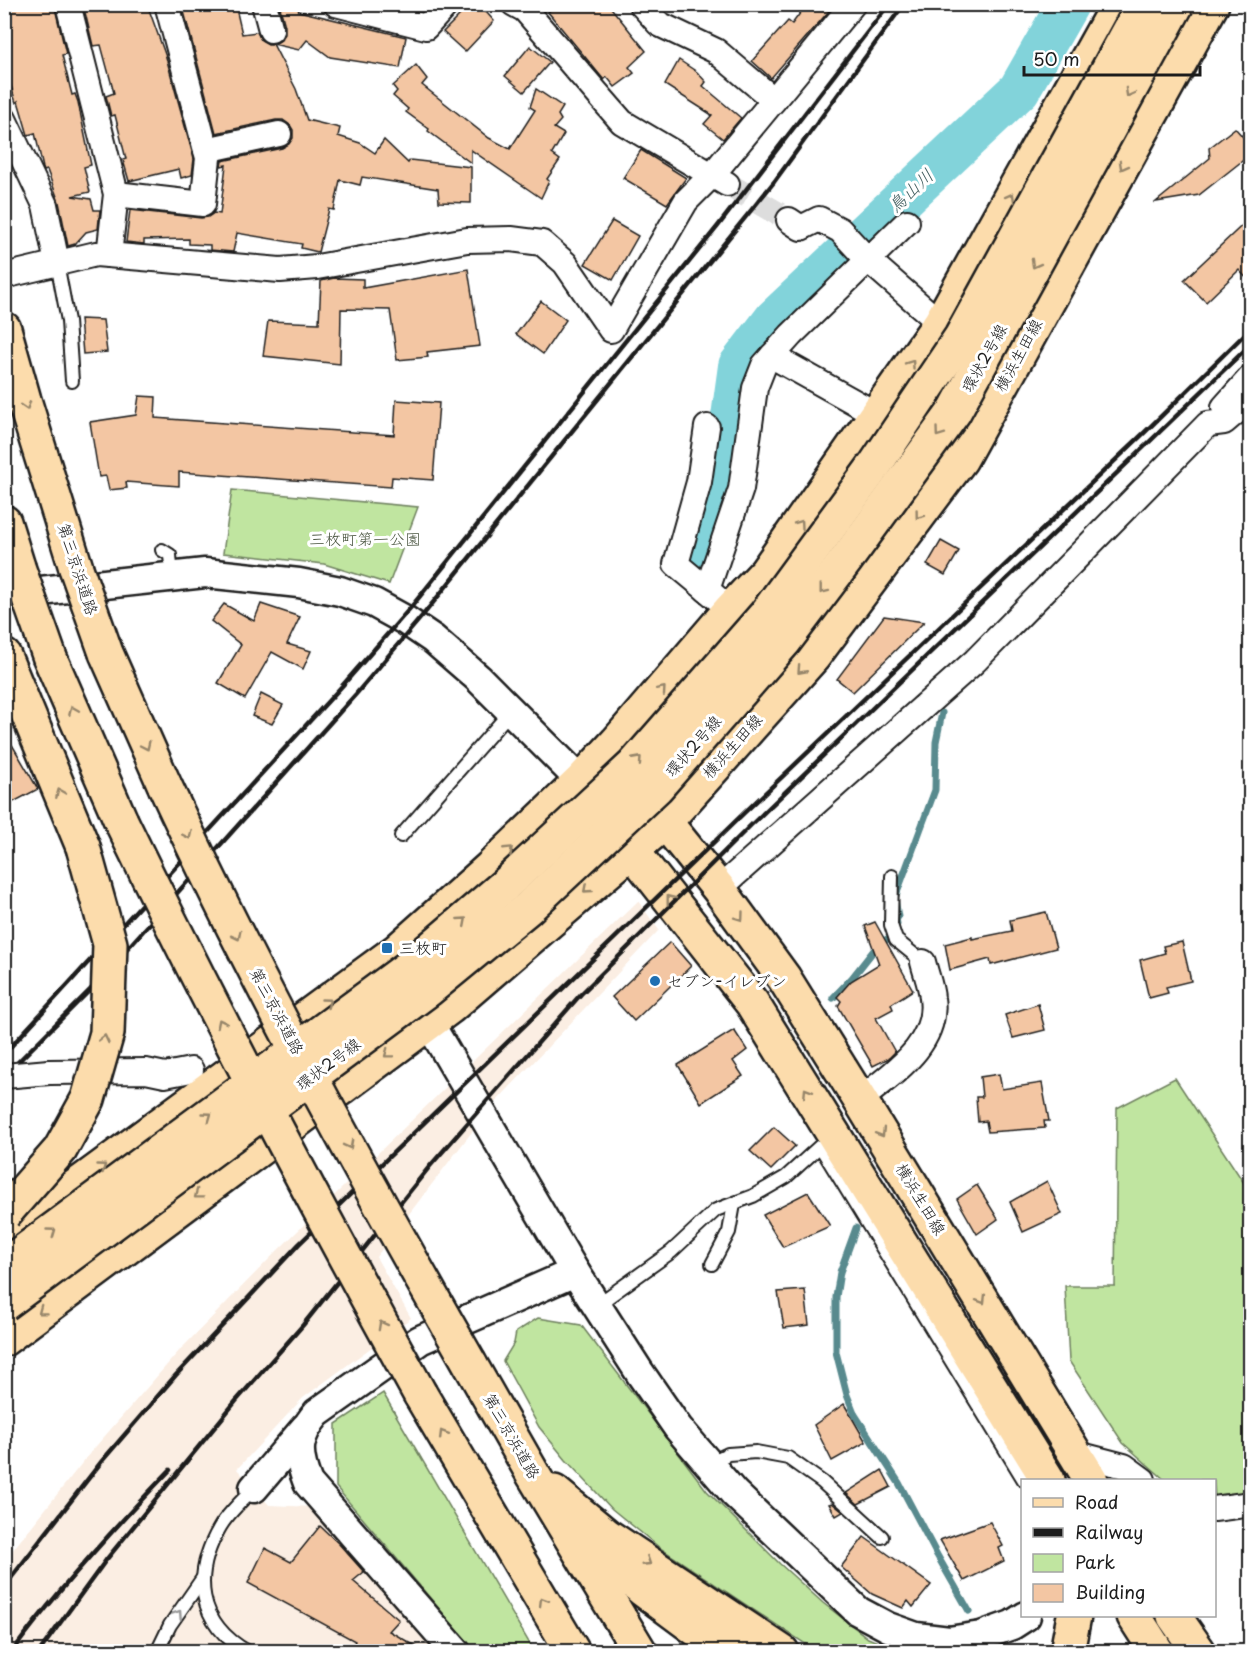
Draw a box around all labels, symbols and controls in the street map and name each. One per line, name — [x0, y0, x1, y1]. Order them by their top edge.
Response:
scale bar — [1024, 39, 1200, 77]
text: 50 m — [1033, 45, 1080, 72]
one-way arrow — [1125, 86, 1136, 97]
one-way arrow — [1119, 160, 1130, 170]
water label: 鳥山川 — [881, 162, 939, 218]
one-way arrow — [1004, 193, 1015, 203]
one-way arrow — [1031, 258, 1043, 268]
street label: 横浜生田線 — [987, 314, 1047, 395]
street label: 環状2号線 — [954, 319, 1012, 396]
one-way arrow — [904, 360, 915, 371]
one-way arrow — [19, 400, 31, 411]
one-way arrow — [935, 427, 946, 438]
one-way arrow — [915, 508, 926, 519]
street label: 第三京浜道路 — [53, 519, 105, 618]
one-way arrow — [793, 520, 804, 531]
park label: 三枚町第一公園 — [309, 526, 421, 550]
one-way arrow — [820, 583, 831, 594]
one-way arrow — [797, 663, 808, 674]
one-way arrow — [655, 686, 666, 697]
one-way arrow — [68, 705, 80, 716]
street label: 横浜生田線 — [696, 708, 767, 783]
street label: 環状2号線 — [658, 709, 726, 782]
one-way arrow — [139, 739, 151, 750]
one-way arrow — [631, 757, 642, 767]
one-way arrow — [55, 788, 67, 799]
one-way arrow — [180, 829, 192, 840]
one-way arrow — [502, 846, 512, 857]
one-way arrow — [583, 882, 594, 893]
one-way arrow — [667, 894, 678, 905]
one-way arrow — [733, 911, 744, 922]
one-way arrow — [456, 917, 467, 928]
one-way arrow — [230, 930, 242, 941]
place label: 三枚町 — [399, 935, 447, 959]
marker: 三枚町 — [380, 941, 394, 955]
street label: 第三京浜道路 — [245, 963, 311, 1059]
place label: セブン-イレブン — [667, 968, 787, 992]
marker: セブン-イレブン — [648, 974, 662, 988]
one-way arrow — [321, 998, 332, 1009]
one-way arrow — [217, 1019, 228, 1029]
street label: 環状2号線 — [290, 1031, 365, 1095]
one-way arrow — [97, 1034, 110, 1044]
one-way arrow — [384, 1046, 395, 1057]
one-way arrow — [803, 1088, 814, 1099]
one-way arrow — [202, 1112, 213, 1123]
one-way arrow — [873, 1127, 885, 1137]
one-way arrow — [342, 1139, 353, 1150]
street label: 横浜生田線 — [891, 1158, 953, 1239]
one-way arrow — [96, 1163, 107, 1174]
one-way arrow — [194, 1188, 205, 1199]
one-way arrow — [45, 1228, 56, 1239]
one-way arrow — [974, 1294, 986, 1304]
one-way arrow — [37, 1304, 48, 1315]
one-way arrow — [377, 1321, 389, 1331]
street label: 第三京浜道路 — [478, 1388, 547, 1483]
one-way arrow — [439, 1430, 451, 1440]
legend — [1021, 1479, 1216, 1617]
text: Road — [1075, 1488, 1119, 1515]
text: Railway — [1075, 1518, 1143, 1545]
text: Park — [1075, 1548, 1115, 1575]
one-way arrow — [641, 1555, 651, 1567]
text: Building — [1075, 1578, 1145, 1605]
one-way arrow — [539, 1597, 550, 1607]
one-way arrow — [171, 1610, 182, 1621]

